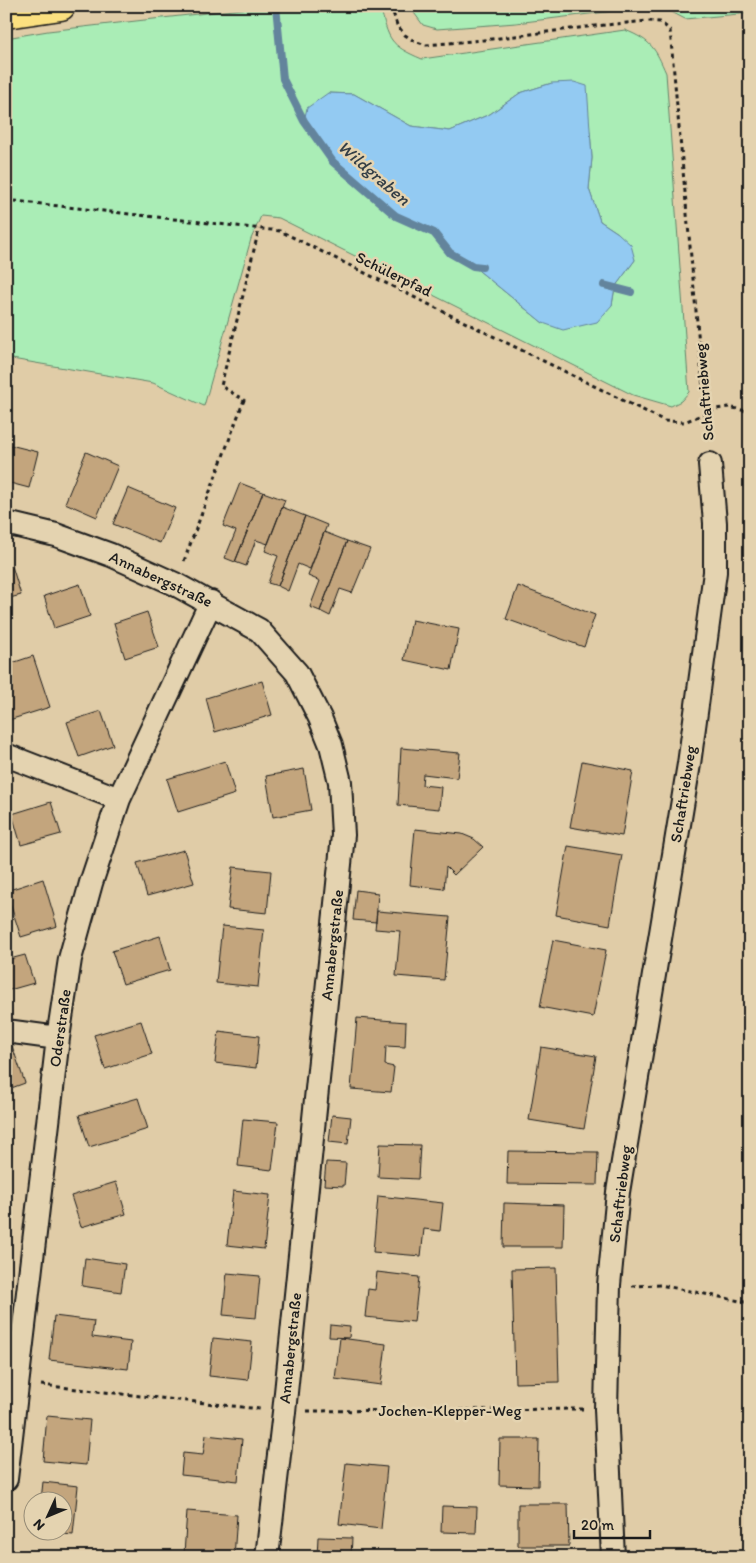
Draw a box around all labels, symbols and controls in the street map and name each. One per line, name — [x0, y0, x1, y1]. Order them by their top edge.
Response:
water label: Wildgraben — [333, 136, 415, 211]
street label: Schülerpfad — [353, 247, 435, 301]
street label: Schaftriebweg — [690, 342, 718, 442]
street label: Annabergstraße — [106, 547, 216, 611]
street label: Schaftriebweg — [666, 743, 700, 844]
street label: Annabergstraße — [317, 889, 347, 1001]
street label: Oderstraße — [45, 988, 75, 1068]
street label: Schaftriebweg — [605, 1143, 635, 1244]
street label: Annabergstraße — [275, 1292, 305, 1404]
street label: Jochen-Klepper-Weg — [378, 1401, 522, 1420]
north arrow — [22, 1490, 72, 1540]
scale bar — [574, 1508, 650, 1540]
text: N — [30, 1515, 48, 1534]
text: 20 m — [581, 1516, 615, 1534]

